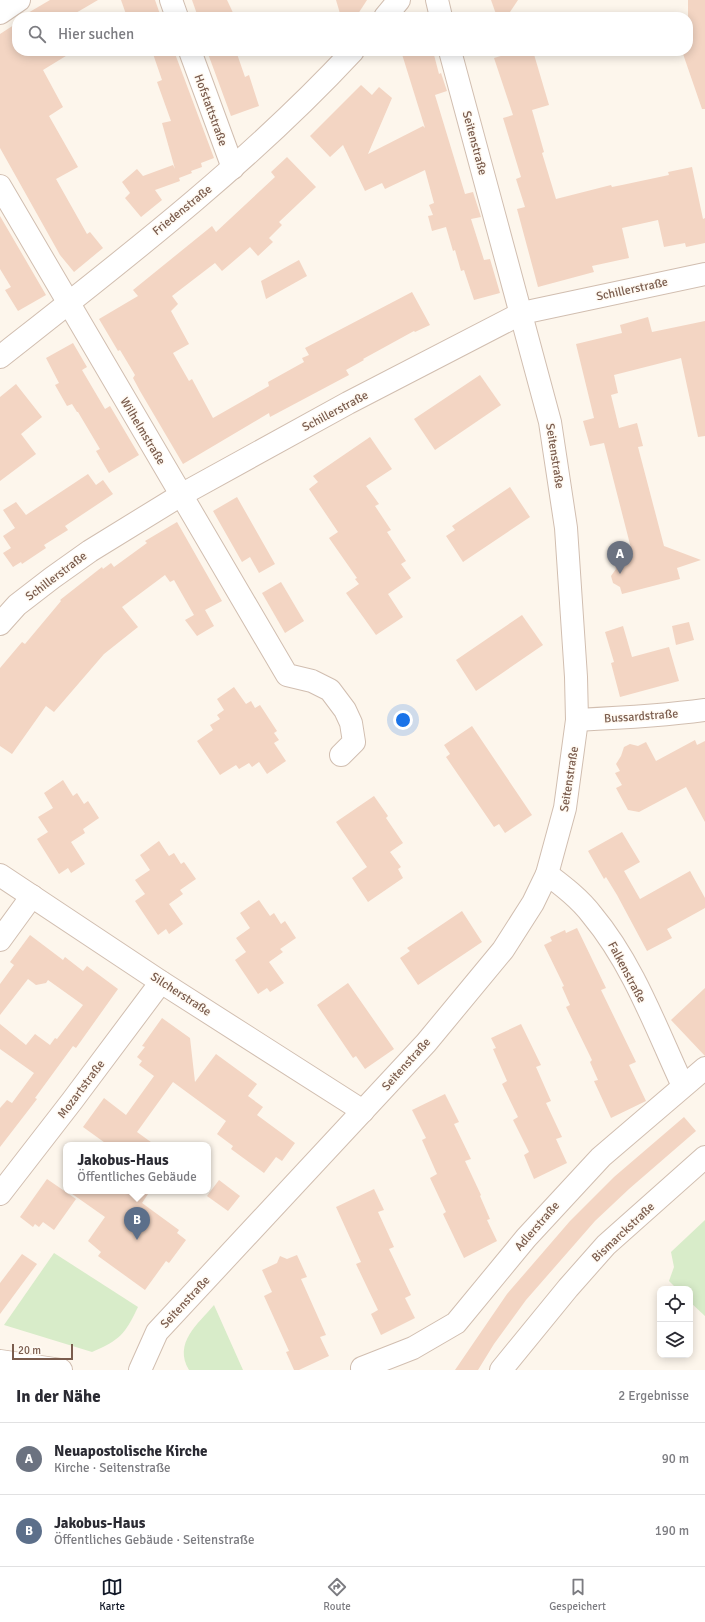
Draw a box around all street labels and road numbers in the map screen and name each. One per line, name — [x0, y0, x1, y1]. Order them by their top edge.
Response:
street label: Hofstattstraße — [191, 72, 230, 148]
street label: Seitenstraße — [459, 109, 490, 177]
street label: Friedenstraße — [150, 182, 215, 239]
street label: Schillerstraße — [595, 275, 669, 304]
street label: Schillerstraße — [300, 388, 371, 435]
street label: Wilhelmstraße — [117, 395, 169, 468]
street label: Seitenstraße — [542, 422, 567, 490]
street label: Schillerstraße — [23, 549, 90, 604]
street label: Bussardstraße — [603, 706, 679, 727]
street label: Seitenstraße — [557, 745, 582, 813]
street label: Falkenstraße — [604, 939, 649, 1005]
street label: Silcherstraße — [148, 969, 214, 1020]
street label: Seitenstraße — [379, 1035, 434, 1094]
street label: Mozartstraße — [55, 1057, 108, 1122]
street label: Adlerstraße — [512, 1198, 563, 1254]
street label: Bismarckstraße — [589, 1199, 658, 1265]
street label: Seitenstraße — [157, 1273, 213, 1332]

